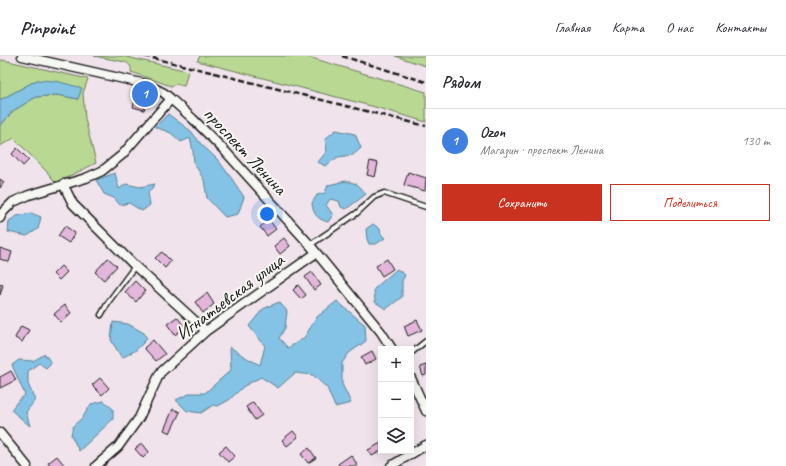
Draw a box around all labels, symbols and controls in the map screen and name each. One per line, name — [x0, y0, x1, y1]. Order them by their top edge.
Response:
text: Pinpoint — [20, 16, 74, 40]
text: Главная — [555, 19, 590, 36]
text: Карта — [612, 19, 644, 36]
text: О нас — [666, 19, 693, 36]
text: Контакты — [715, 19, 766, 36]
text: Рядом — [442, 72, 480, 93]
pin: 1 — [132, 79, 158, 109]
street label: проспект Ленина — [198, 102, 293, 201]
text: Ozon — [480, 123, 505, 142]
text: 1 — [452, 133, 458, 149]
text: 130 m — [742, 133, 770, 149]
text: Магазин · проспект Ленина — [480, 142, 603, 158]
button: Сохранить — [442, 184, 602, 221]
button: Поделиться — [610, 184, 770, 221]
your location — [257, 204, 277, 224]
street label: Игнатьевская улица — [171, 247, 290, 346]
map controls — [378, 346, 414, 454]
button: + — [378, 346, 414, 382]
button: − — [378, 382, 414, 418]
button: layers — [378, 418, 414, 454]

